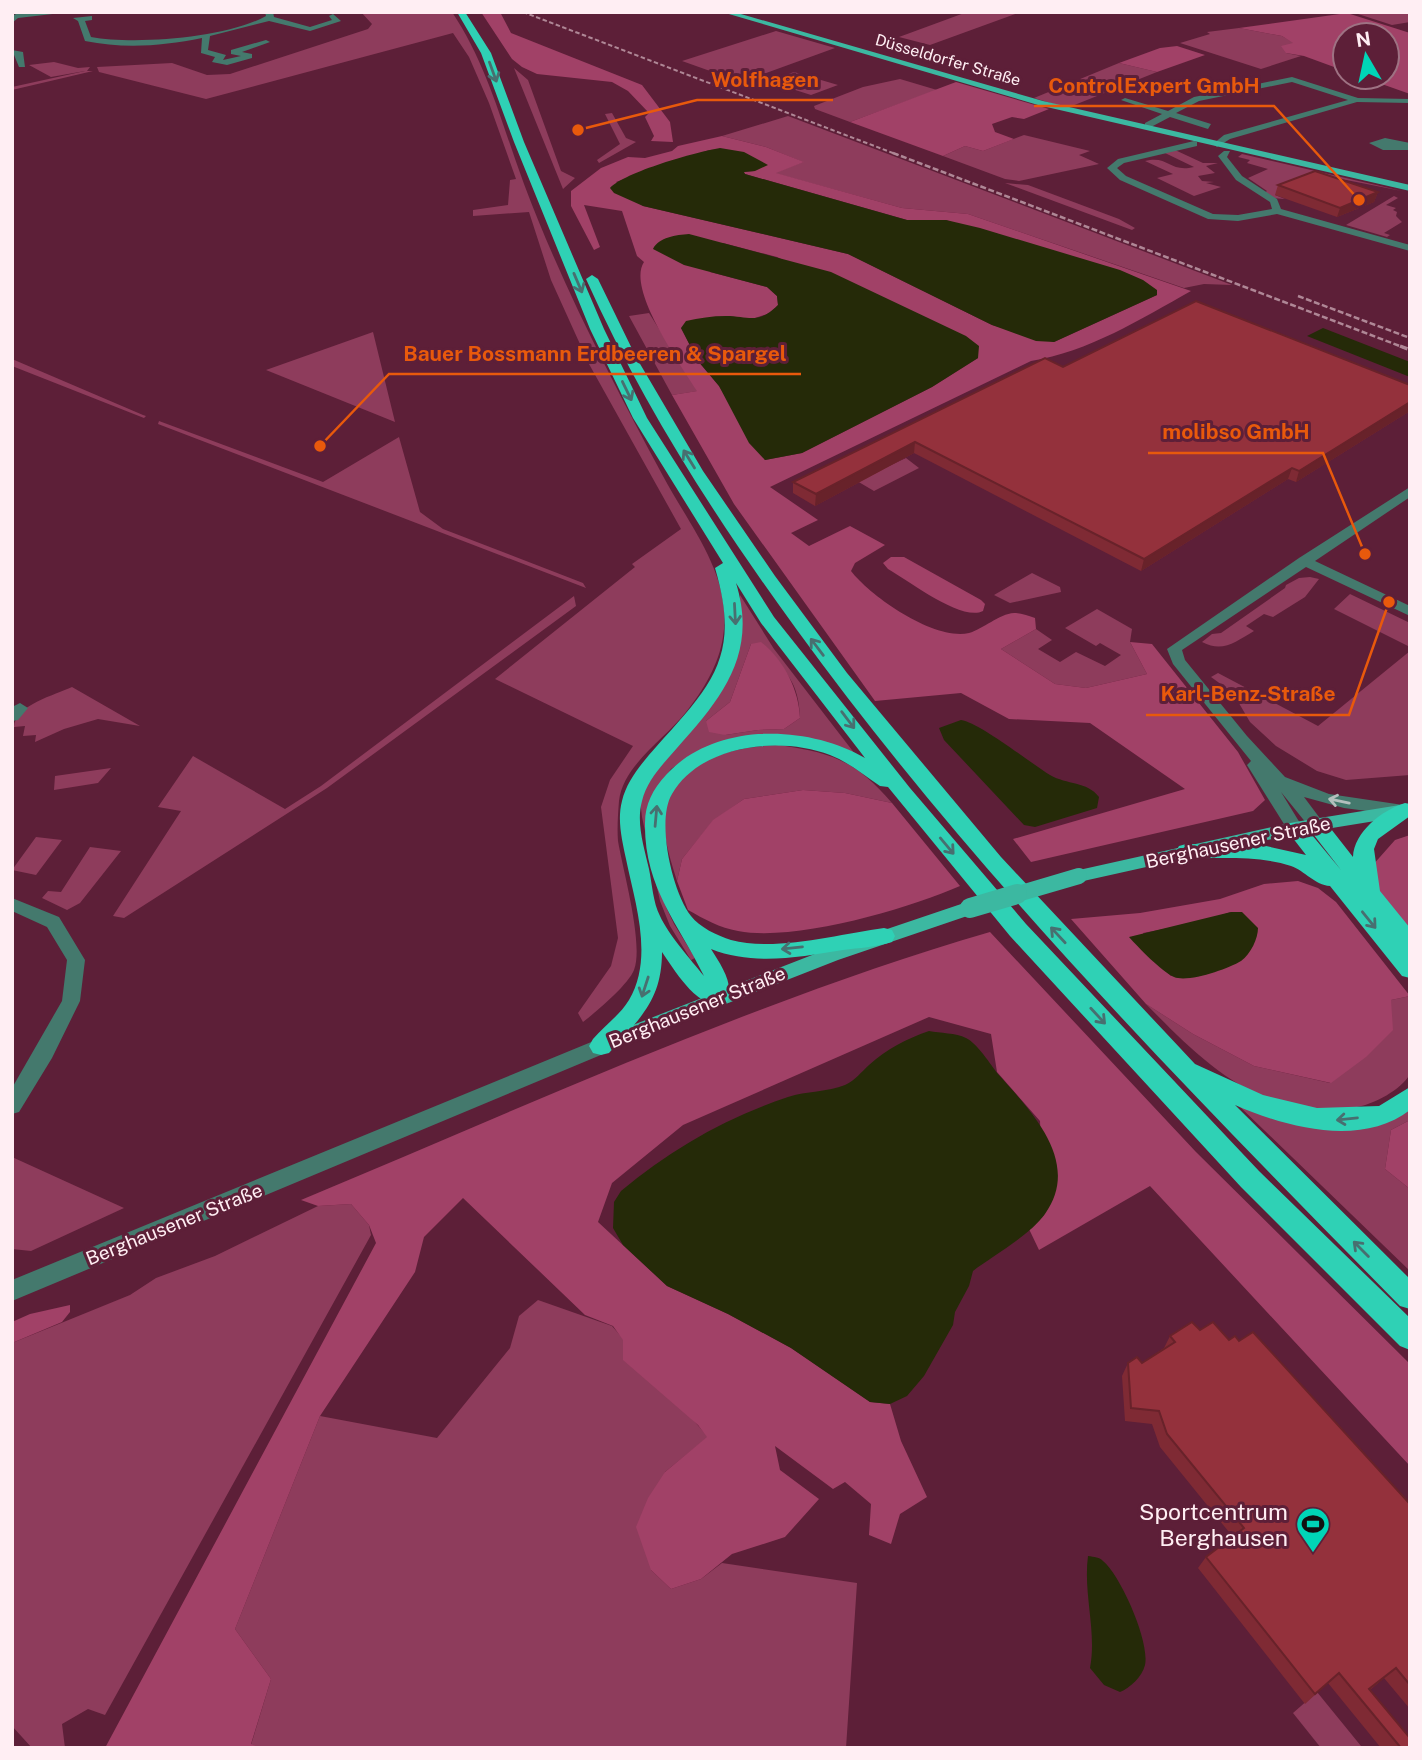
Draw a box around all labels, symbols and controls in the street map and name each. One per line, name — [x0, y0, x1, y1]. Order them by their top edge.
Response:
north arrow — [1331, 21, 1401, 91]
text: N — [1354, 27, 1372, 51]
street label: Düsseldorfer Straße — [873, 30, 1023, 90]
callout: Wolfhagen — [697, 58, 833, 100]
one-way arrow — [488, 61, 500, 83]
callout: ControlExpert GmbH — [1034, 64, 1274, 106]
text: Wolfhagen — [711, 67, 819, 92]
text: ControlExpert GmbH — [1048, 73, 1260, 98]
one-way arrow — [572, 272, 585, 293]
callout: Bauer Bossmann Erdbeeren & Spargel — [389, 332, 801, 374]
text: Bauer Bossmann Erdbeeren & Spargel — [403, 341, 787, 366]
one-way arrow — [621, 380, 634, 401]
callout: molibso GmbH — [1148, 411, 1323, 453]
text: molibso GmbH — [1162, 419, 1310, 444]
one-way arrow — [682, 450, 697, 469]
one-way arrow — [728, 602, 741, 625]
one-way arrow — [810, 638, 824, 657]
callout: Karl-Benz-Straße — [1146, 673, 1349, 715]
text: Karl-Benz-Straße — [1160, 681, 1336, 706]
one-way arrow — [840, 710, 855, 729]
one-way arrow — [1328, 794, 1351, 808]
one-way arrow — [650, 805, 663, 828]
street label: Berghausener Straße — [1144, 812, 1332, 872]
one-way arrow — [939, 836, 955, 854]
one-way arrow — [1361, 910, 1377, 928]
one-way arrow — [1049, 927, 1066, 944]
one-way arrow — [782, 942, 804, 955]
street label: Berghausener Straße — [606, 962, 788, 1052]
one-way arrow — [638, 975, 650, 997]
one-way arrow — [1090, 1007, 1107, 1024]
one-way arrow — [1336, 1113, 1359, 1126]
street label: Berghausener Straße — [83, 1179, 265, 1269]
one-way arrow — [1353, 1240, 1370, 1257]
place label: Sportcentrum Berghausen — [1139, 1498, 1288, 1551]
sports icon: Sportcentrum Berghausen — [1294, 1505, 1332, 1554]

